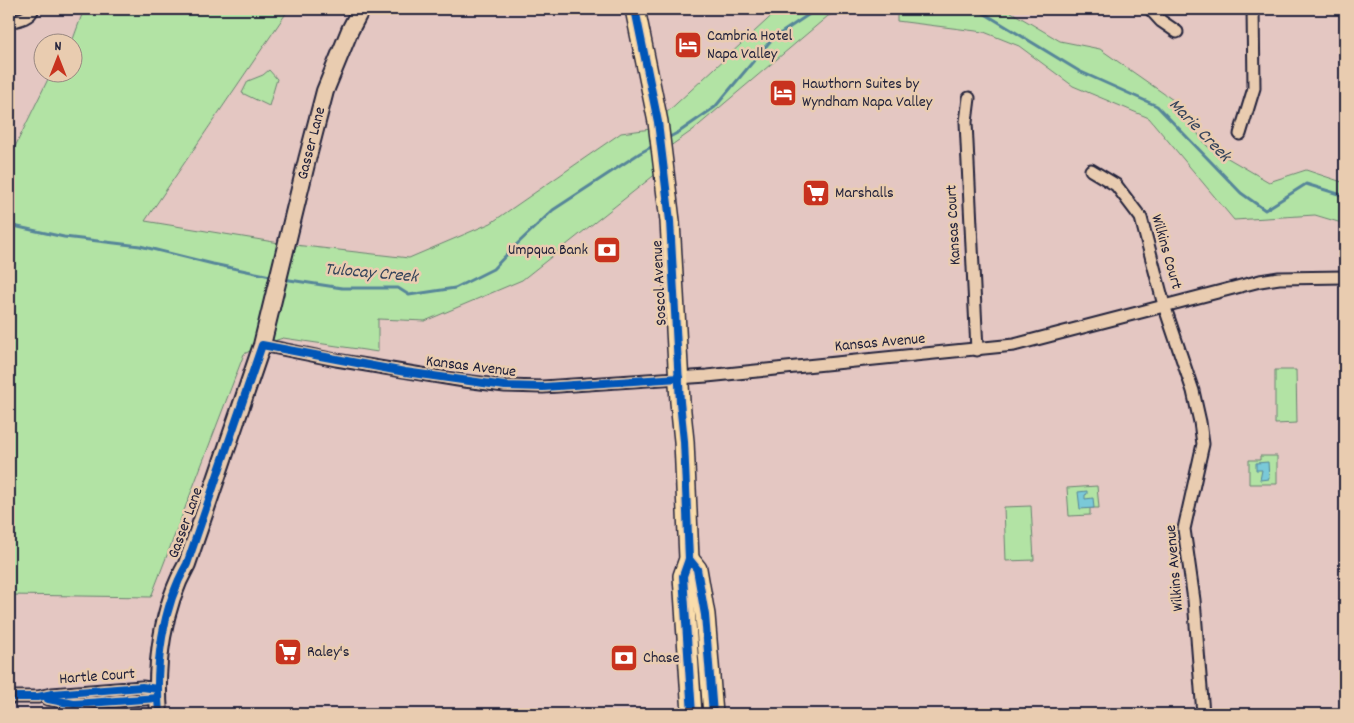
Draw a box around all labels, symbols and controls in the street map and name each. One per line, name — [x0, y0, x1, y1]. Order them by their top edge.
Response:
place label: Cambria Hotel Napa Valley — [707, 25, 793, 66]
hotel icon: Cambria Hotel Napa Valley — [673, 30, 703, 60]
north arrow — [32, 32, 82, 82]
text: N — [55, 37, 62, 57]
place label: Hawthorn Suites by Wyndham Napa Valley — [802, 73, 933, 114]
hotel icon: Hawthorn Suites by Wyndham Napa Valley — [768, 78, 798, 108]
water label: Marie Creek — [1162, 94, 1237, 170]
street label: Gasser Lane — [291, 104, 332, 182]
supermarket icon: Marshalls — [801, 178, 831, 208]
place label: Marshalls — [835, 182, 894, 205]
street label: Kansas Court — [940, 184, 968, 266]
street label: Wilkins Court — [1144, 212, 1188, 292]
bank icon: Umpqua Bank — [592, 235, 622, 265]
place label: Umpqua Bank — [508, 239, 588, 262]
street label: Soscol Avenue — [646, 240, 674, 326]
water label: Tulocay Creek — [324, 257, 420, 291]
street label: Kansas Avenue — [834, 328, 926, 358]
street label: Kansas Avenue — [425, 350, 517, 384]
street label: Gasser Lane — [163, 484, 209, 562]
street label: Wilkins Avenue — [1160, 524, 1190, 612]
supermarket icon: Raley's — [273, 637, 303, 667]
place label: Raley's — [307, 641, 350, 664]
bank icon: Chase — [609, 643, 639, 673]
place label: Chase — [643, 647, 680, 670]
street label: Hartle Court — [58, 663, 136, 691]

